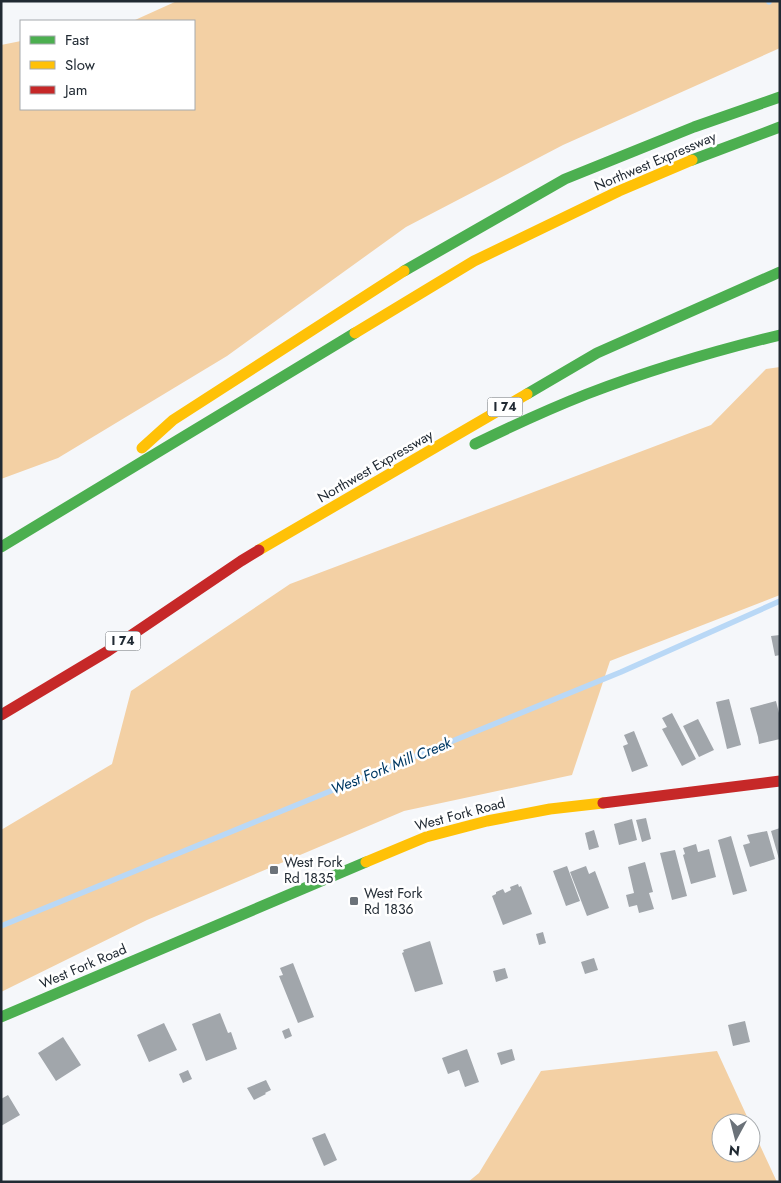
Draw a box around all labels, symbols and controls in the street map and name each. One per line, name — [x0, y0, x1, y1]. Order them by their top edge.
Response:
legend — [20, 20, 195, 110]
text: Fast — [65, 29, 89, 51]
text: Slow — [65, 54, 96, 76]
text: Jam — [63, 79, 88, 101]
street label: Northwest Expressway — [591, 126, 720, 196]
road number: I 74 — [488, 398, 522, 417]
street label: Northwest Expressway — [313, 424, 437, 507]
road number: I 74 — [106, 631, 140, 650]
water label: West Fork Mill Creek — [327, 732, 455, 800]
street label: West Fork Road — [413, 792, 507, 836]
place label: West Fork Rd 1835 — [284, 852, 343, 888]
marker: West Fork Rd 1835 — [268, 864, 280, 876]
place label: West Fork Rd 1836 — [364, 883, 423, 919]
marker: West Fork Rd 1836 — [348, 895, 360, 907]
street label: West Fork Road — [36, 939, 130, 993]
north arrow — [711, 1113, 761, 1163]
text: N — [728, 1140, 741, 1162]

